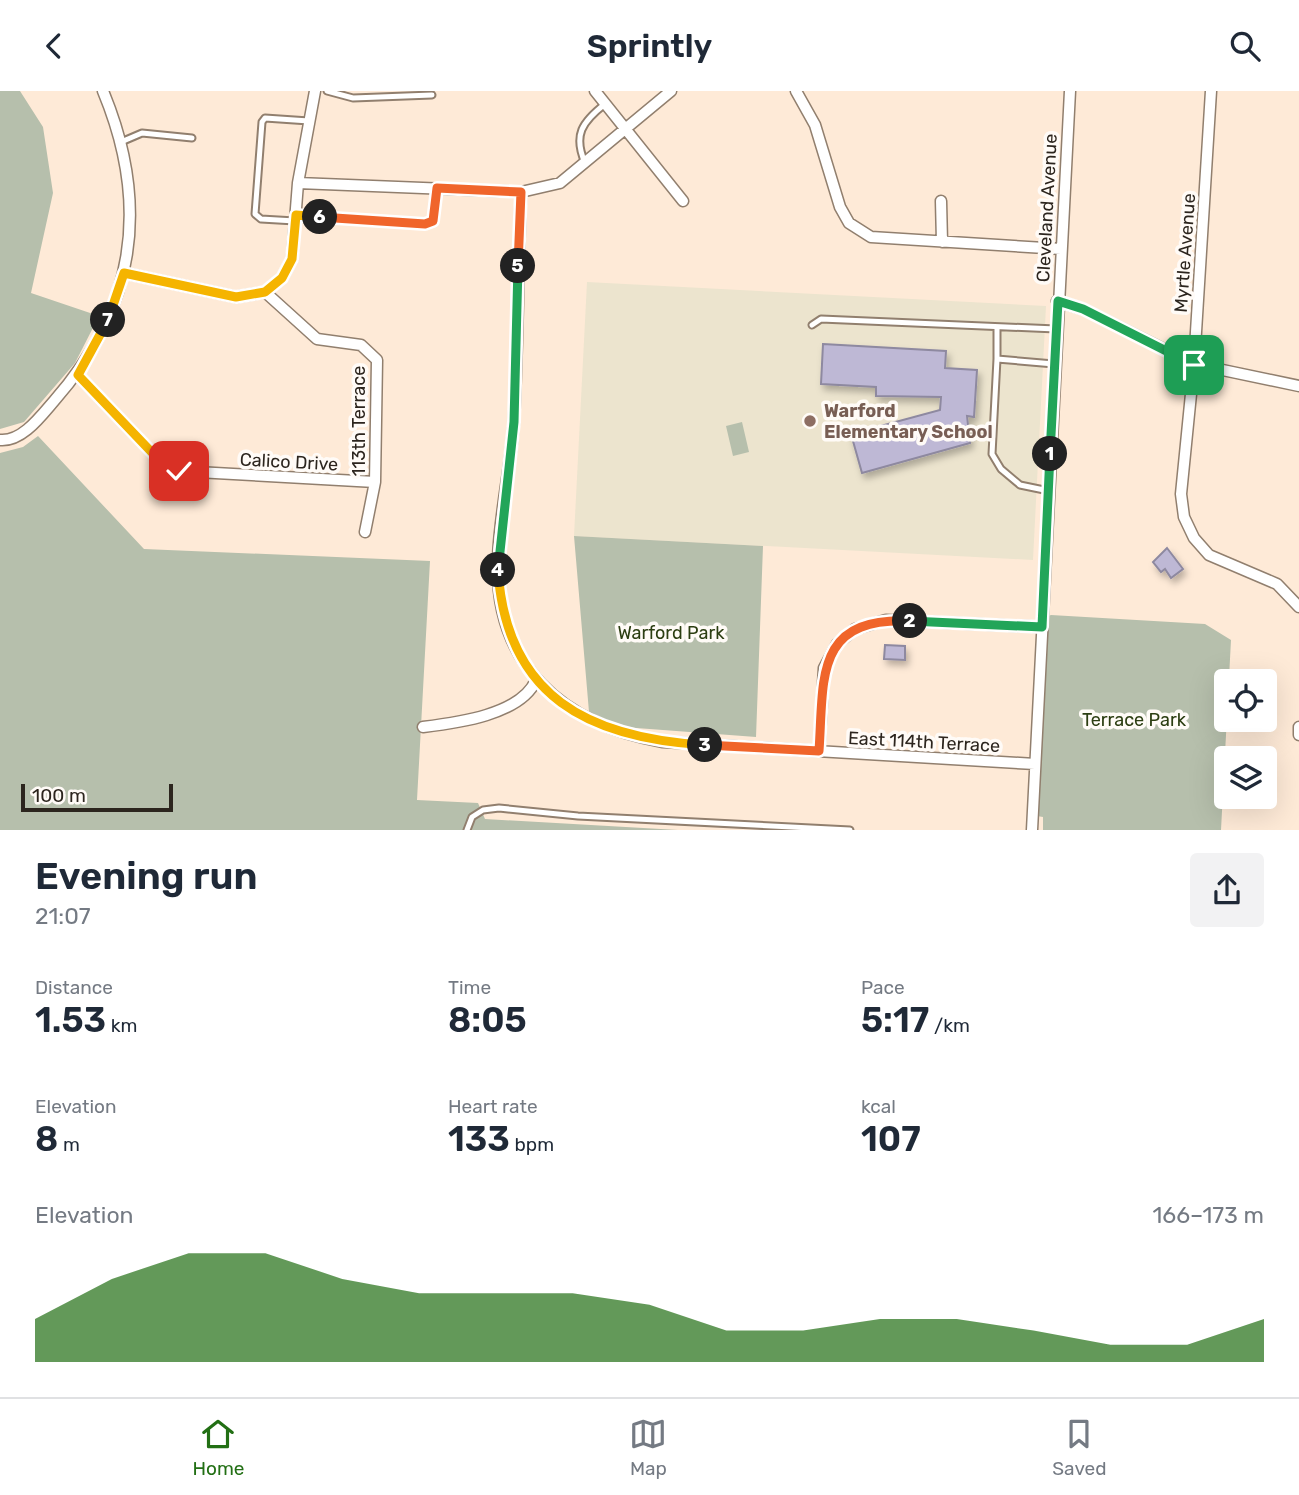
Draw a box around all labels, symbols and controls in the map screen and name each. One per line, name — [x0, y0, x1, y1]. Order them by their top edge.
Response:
icon: back — [35, 27, 73, 65]
text: Sprintly — [587, 27, 712, 65]
icon: search — [1226, 27, 1264, 65]
street label: Cleveland Avenue — [1032, 133, 1062, 283]
street label: Myrtle Avenue — [1170, 193, 1200, 313]
pin: 6 — [302, 199, 338, 235]
text: 6 — [313, 205, 326, 228]
pin: 5 — [500, 249, 536, 283]
text: 5 — [511, 254, 524, 277]
pin: 7 — [90, 303, 126, 337]
text: 7 — [102, 308, 113, 331]
pin — [1164, 335, 1224, 395]
icon: arrive — [1175, 346, 1213, 384]
street label: 113th Terrace — [348, 366, 370, 476]
place label: Warford Elementary School — [824, 400, 993, 443]
marker: Warford Elementary School — [802, 413, 818, 429]
pin: 1 — [1032, 437, 1068, 471]
pin — [149, 441, 209, 501]
text: 1 — [1045, 442, 1054, 465]
street label: Calico Drive — [239, 448, 339, 476]
icon: check — [160, 452, 198, 490]
pin: 4 — [480, 553, 516, 587]
text: 4 — [491, 558, 504, 581]
pin: 2 — [892, 603, 928, 639]
text: 2 — [903, 609, 916, 632]
park label: Warford Park — [617, 622, 725, 644]
map controls — [1214, 669, 1277, 809]
button: locate — [1214, 669, 1277, 732]
park label: Terrace Park — [1082, 709, 1187, 731]
pin: 3 — [688, 727, 722, 763]
street label: East 114th Terrace — [847, 727, 1001, 757]
text: 3 — [698, 733, 711, 756]
button: layers — [1214, 746, 1277, 809]
scale bar — [21, 781, 173, 813]
text: 100 m — [32, 784, 86, 807]
text: Evening run — [35, 853, 258, 899]
button: share — [1190, 853, 1264, 927]
text: 21:07 — [35, 902, 91, 930]
text: Distance — [35, 976, 113, 999]
text: Time — [448, 976, 491, 999]
text: Pace — [861, 976, 905, 999]
text: 1.53 — [35, 999, 106, 1041]
text: 8:05 — [448, 999, 527, 1041]
text: 5:17 — [861, 999, 929, 1041]
text: km — [106, 1014, 137, 1037]
text: /km — [929, 1014, 970, 1037]
text: Elevation — [35, 1095, 116, 1118]
text: Heart rate — [448, 1095, 538, 1118]
text: kcal — [861, 1095, 896, 1118]
text: 8 — [35, 1118, 58, 1160]
text: 133 — [448, 1118, 510, 1160]
text: 107 — [861, 1118, 921, 1160]
text: m — [58, 1133, 80, 1156]
text: bpm — [510, 1133, 554, 1156]
text: Elevation — [35, 1201, 134, 1229]
text: 166–173 m — [1153, 1201, 1264, 1229]
tab: Home — [192, 1415, 244, 1480]
tab: Map — [629, 1415, 667, 1480]
tab: Saved — [1052, 1415, 1107, 1480]

